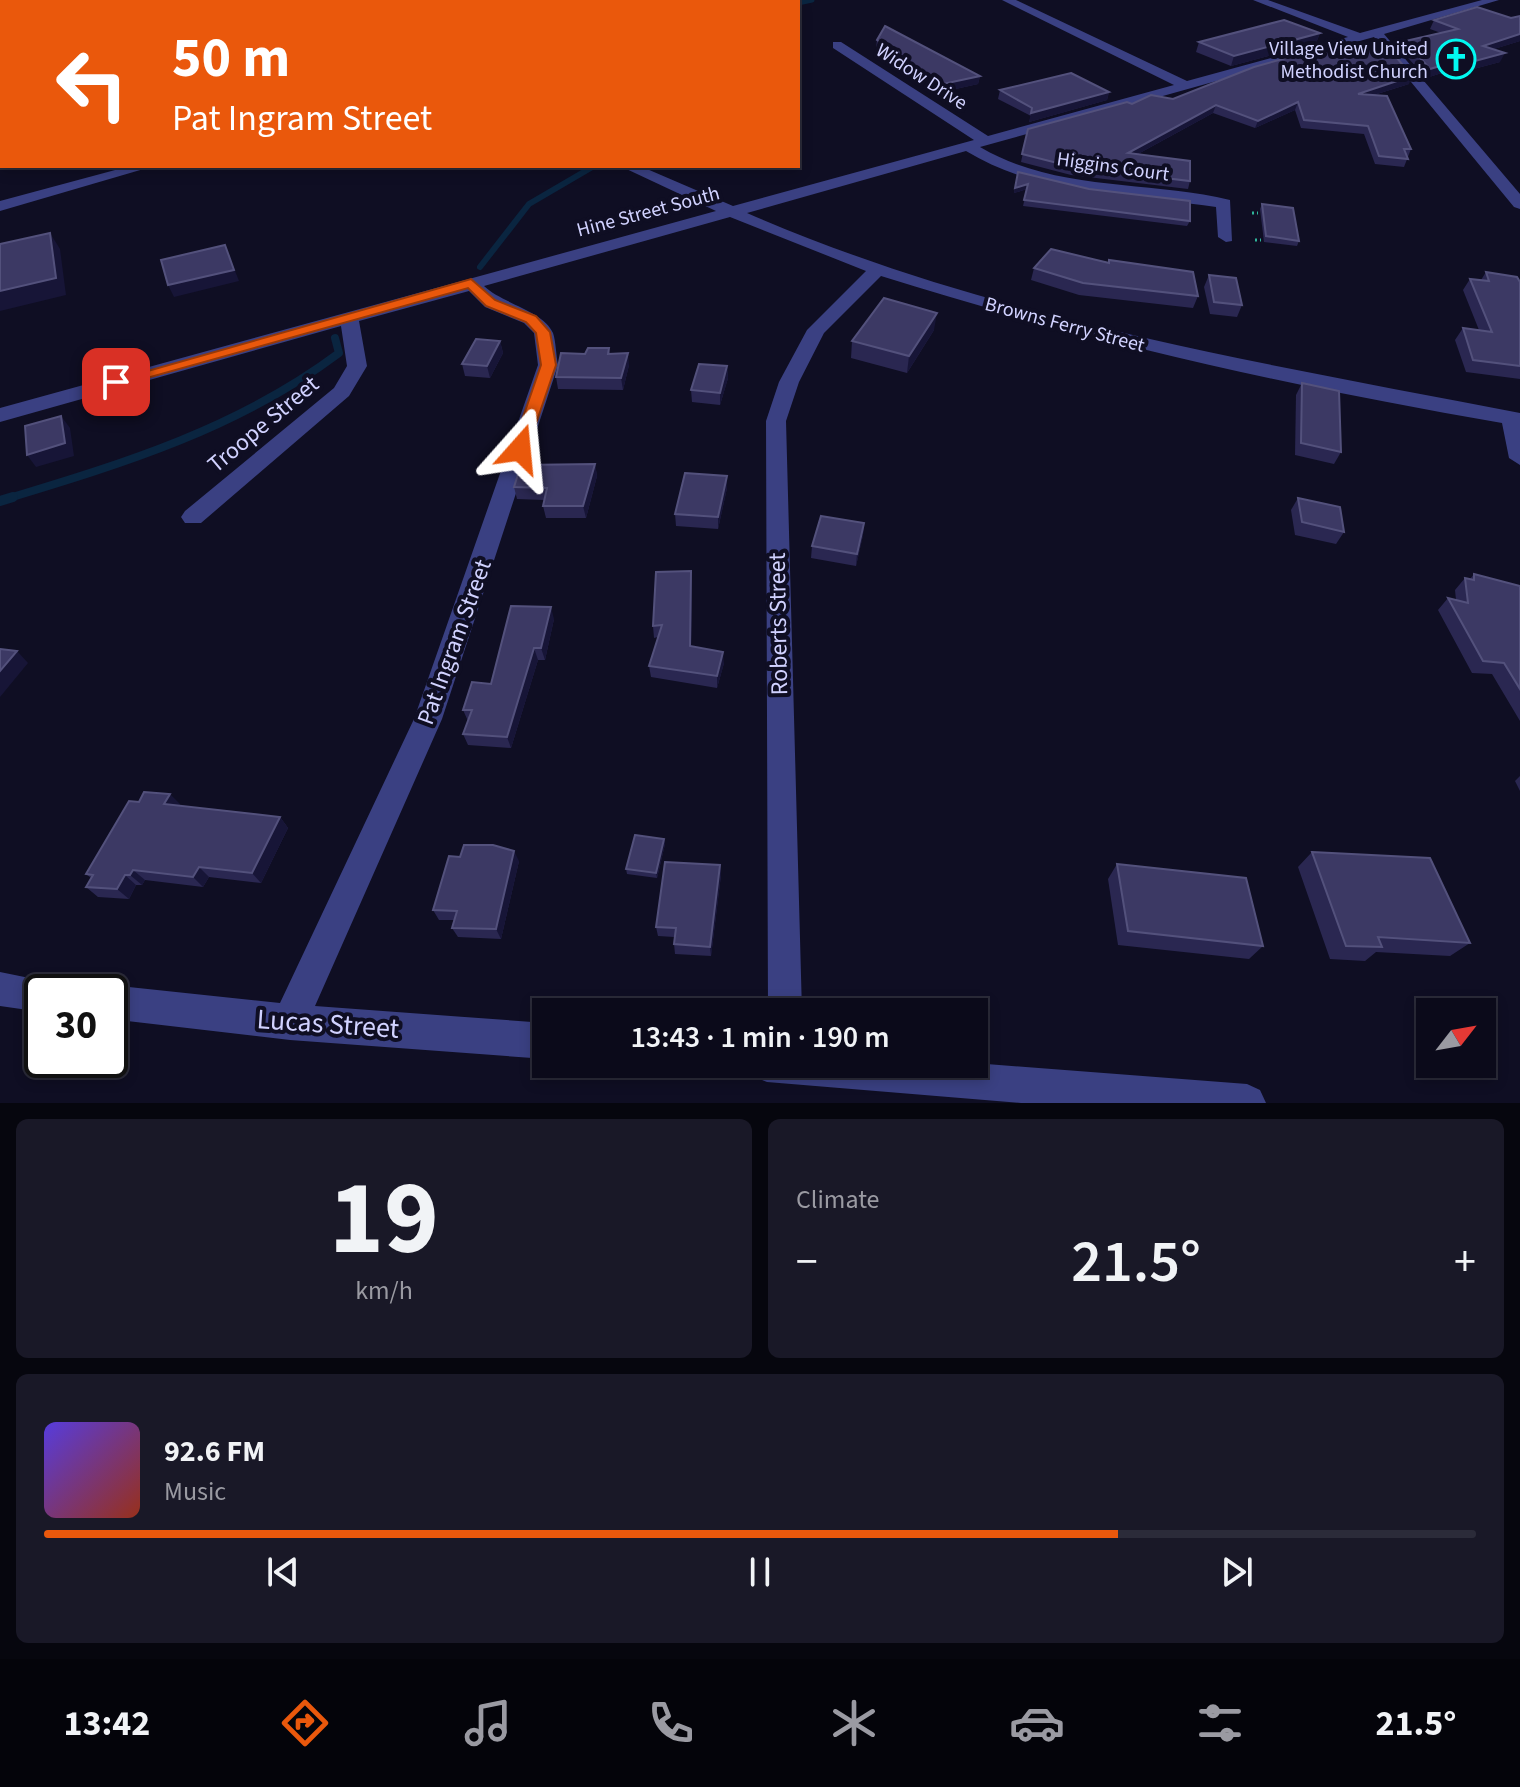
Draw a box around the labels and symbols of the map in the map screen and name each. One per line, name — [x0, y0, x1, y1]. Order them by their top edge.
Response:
place label: Village View United Methodist Church — [1269, 35, 1428, 86]
street label: Widow Drive — [870, 37, 973, 117]
church icon: Village View United Methodist Church — [1435, 38, 1477, 80]
street label: Higgins Court — [1055, 145, 1171, 189]
street label: Hine Street South — [574, 179, 723, 245]
street label: Browns Ferry Street — [982, 290, 1148, 360]
pin — [82, 348, 150, 416]
street label: Troope Street — [200, 367, 327, 482]
position arrow — [478, 407, 562, 491]
street label: Roberts Street — [760, 552, 797, 696]
street label: Pat Ingram Street — [408, 555, 501, 730]
speed limit sign: 30 — [24, 974, 128, 1078]
north arrow — [1416, 998, 1496, 1078]
street label: Lucas Street — [255, 999, 401, 1049]

